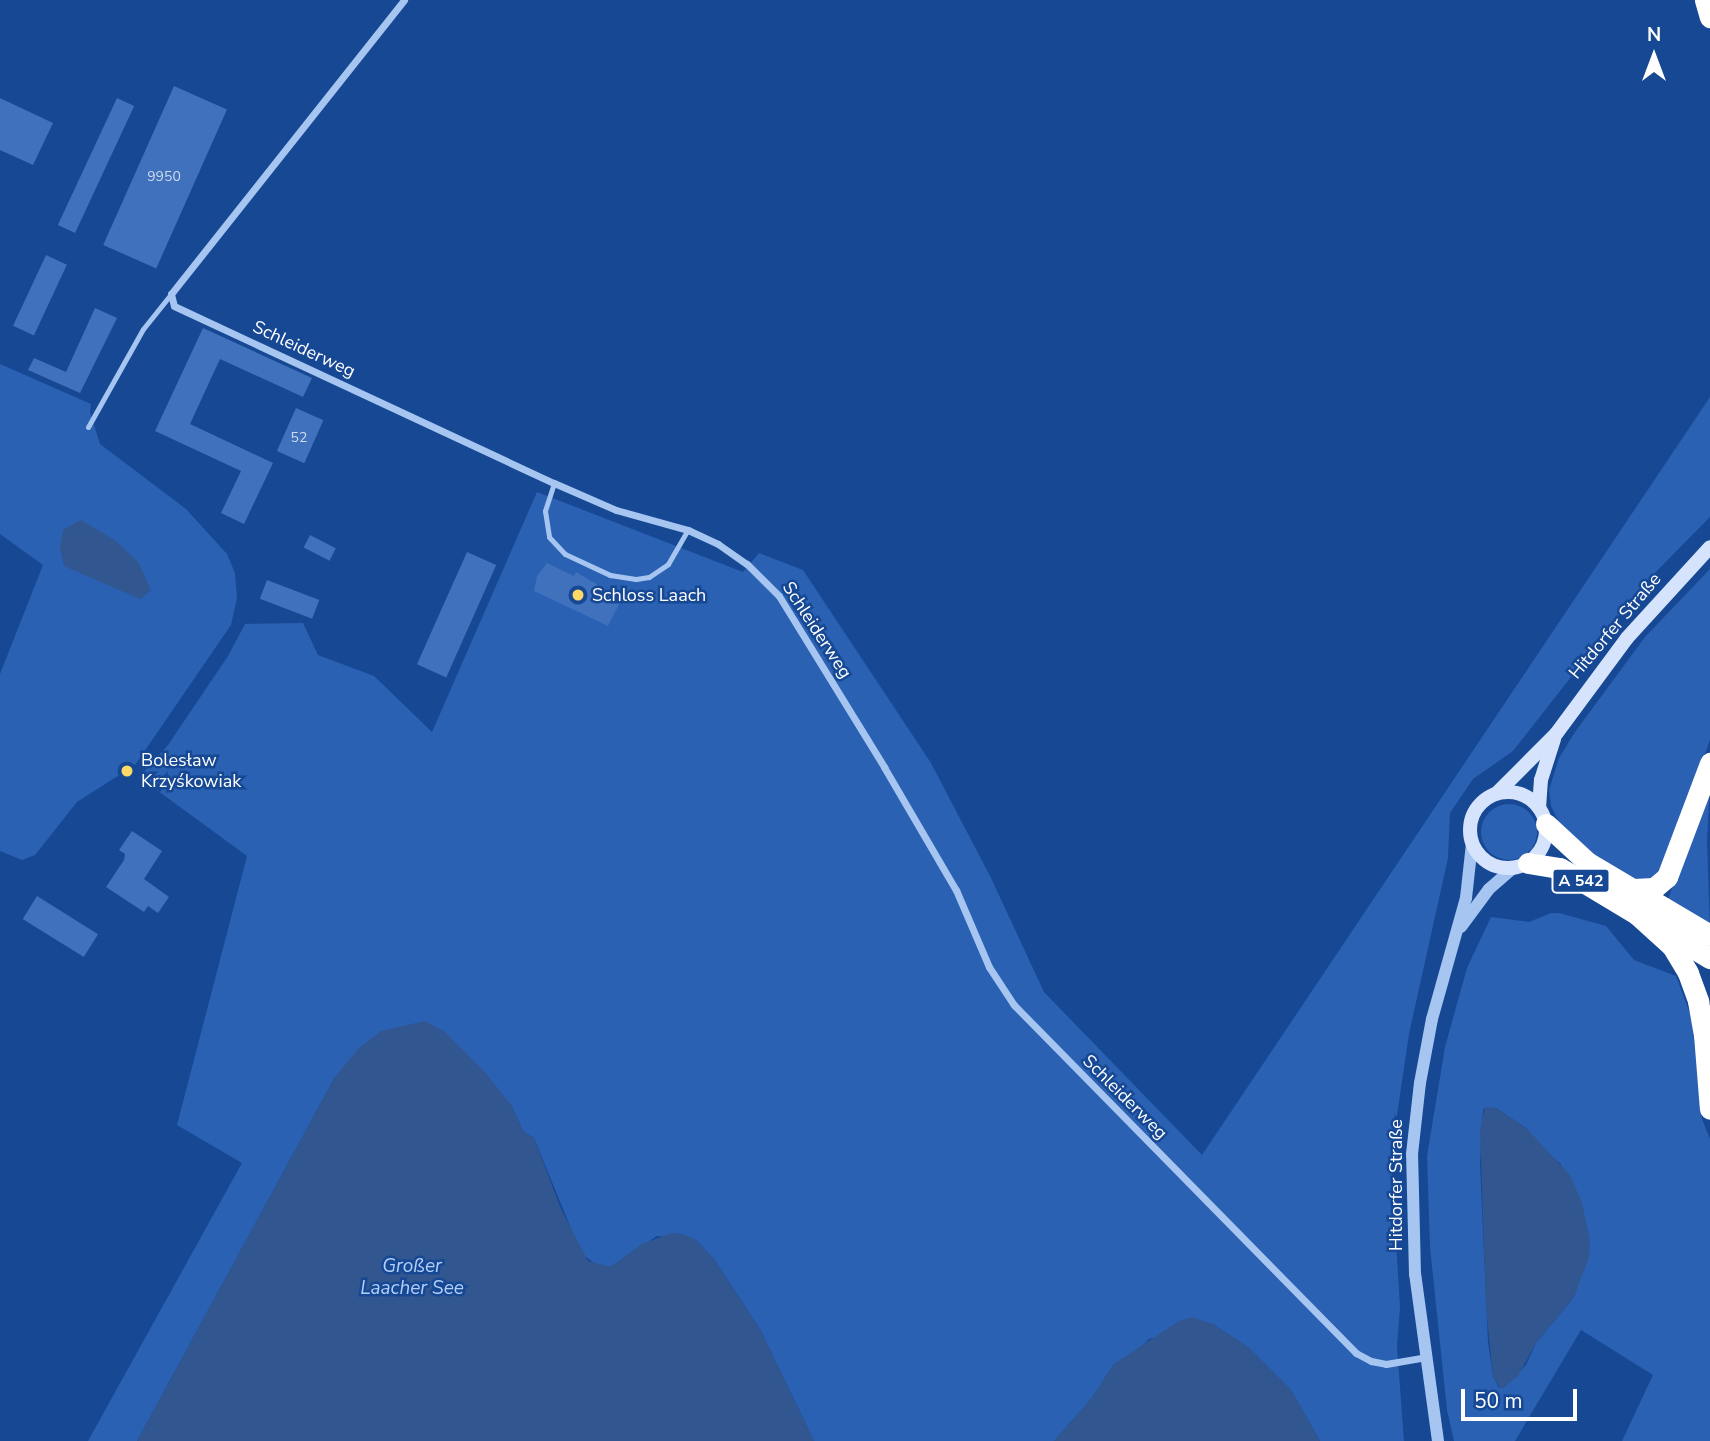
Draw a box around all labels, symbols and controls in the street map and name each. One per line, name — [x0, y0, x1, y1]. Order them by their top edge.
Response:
north arrow — [1619, 21, 1689, 91]
text: N — [1647, 22, 1661, 48]
house number: 9950 — [147, 169, 181, 185]
street label: Schleiderweg — [249, 316, 359, 382]
house number: 52 — [291, 430, 307, 446]
street label: Hitdorfer Straße — [1564, 569, 1666, 683]
street label: Schleiderweg — [778, 578, 856, 682]
place label: Schloss Laach — [592, 584, 706, 606]
marker: Schloss Laach — [570, 587, 586, 603]
place label: Bolesław Krzyśkowiak — [141, 750, 241, 792]
marker: Bolesław Krzyśkowiak — [119, 763, 135, 779]
road number: A 542 — [1551, 868, 1611, 894]
street label: Schleiderweg — [1078, 1050, 1172, 1144]
street label: Hitdorfer Straße — [1385, 1119, 1407, 1251]
water label: Großer Laacher See — [360, 1256, 464, 1300]
scale bar — [1465, 1374, 1580, 1418]
text: 50 m — [1474, 1387, 1523, 1415]

